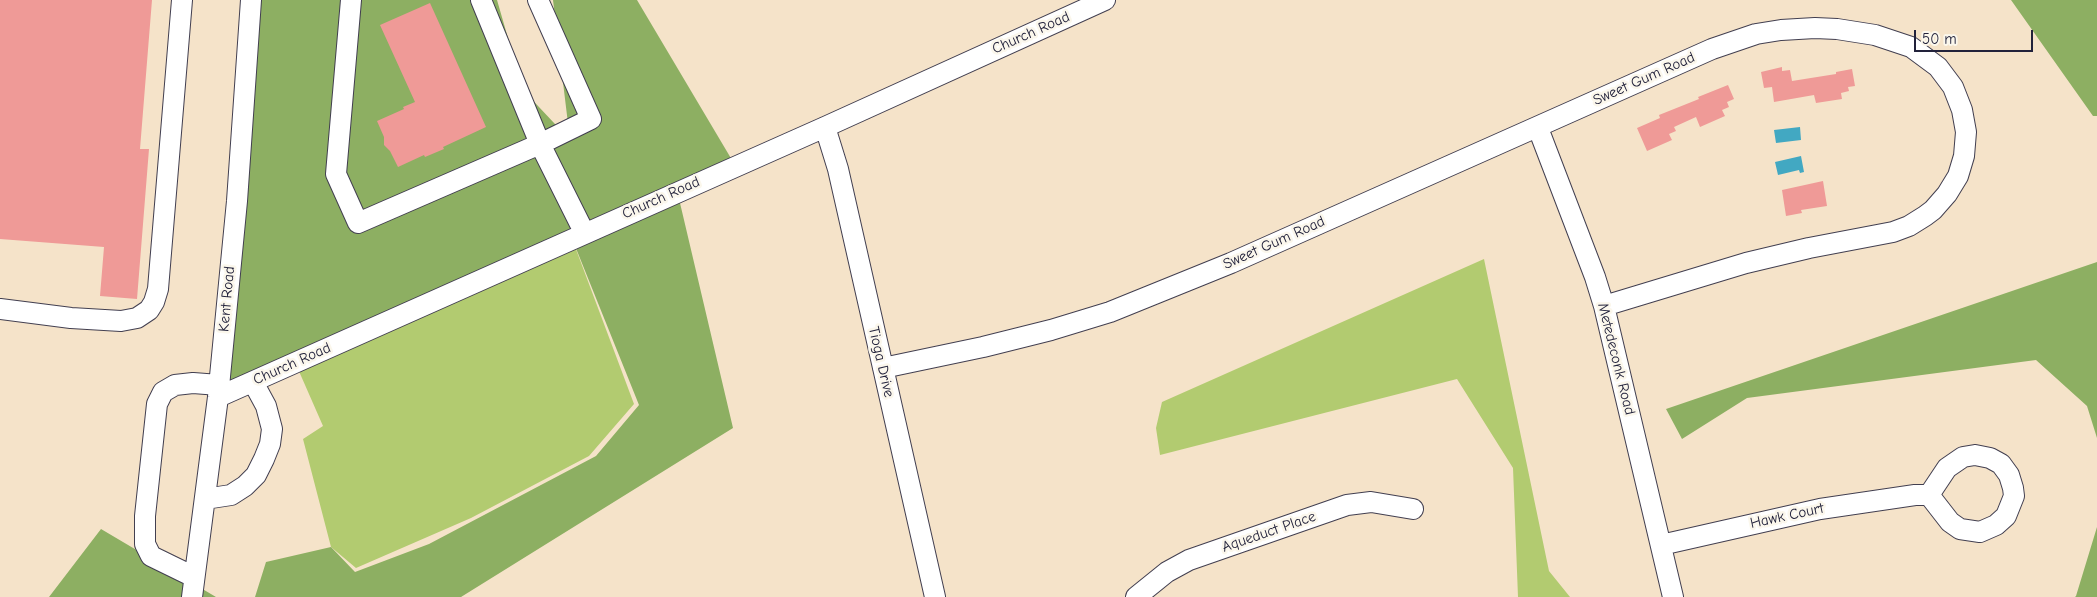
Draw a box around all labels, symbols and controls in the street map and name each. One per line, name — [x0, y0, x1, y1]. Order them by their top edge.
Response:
street label: Church Road — [989, 8, 1073, 58]
scale bar — [1917, 20, 2036, 52]
text: 50 m — [1922, 30, 1957, 48]
street label: Sweet Gum Road — [1590, 49, 1698, 109]
street label: Church Road — [619, 173, 703, 223]
street label: Sweet Gum Road — [1220, 213, 1328, 273]
street label: Kent Road — [215, 265, 239, 333]
street label: Metedeconk Road — [1593, 301, 1639, 417]
street label: Tioga Drive — [864, 325, 898, 399]
street label: Church Road — [250, 339, 334, 389]
street label: Hawk Court — [1749, 499, 1825, 533]
street label: Aqueduct Place — [1220, 508, 1318, 556]

